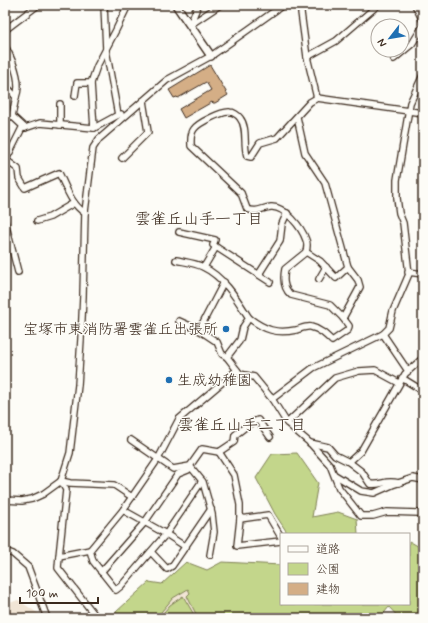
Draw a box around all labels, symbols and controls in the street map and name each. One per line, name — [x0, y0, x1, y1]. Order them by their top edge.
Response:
north arrow — [370, 18, 410, 58]
text: N — [374, 36, 390, 49]
district label: 雲雀丘山手一丁目 — [135, 209, 263, 230]
place label: 宝塚市東消防署雲雀丘出張所 — [23, 320, 218, 340]
marker: 宝塚市東消防署雲雀丘出張所 — [221, 324, 231, 334]
place label: 生成幼稚園 — [177, 371, 252, 391]
marker: 生成幼稚園 — [164, 375, 174, 385]
district label: 雲雀丘山手二丁目 — [178, 415, 306, 436]
legend — [280, 533, 410, 605]
text: 道路 — [316, 542, 340, 558]
text: 公園 — [316, 562, 340, 578]
scale bar — [20, 579, 98, 605]
text: 建物 — [316, 582, 340, 598]
text: 100 m — [26, 586, 58, 602]

